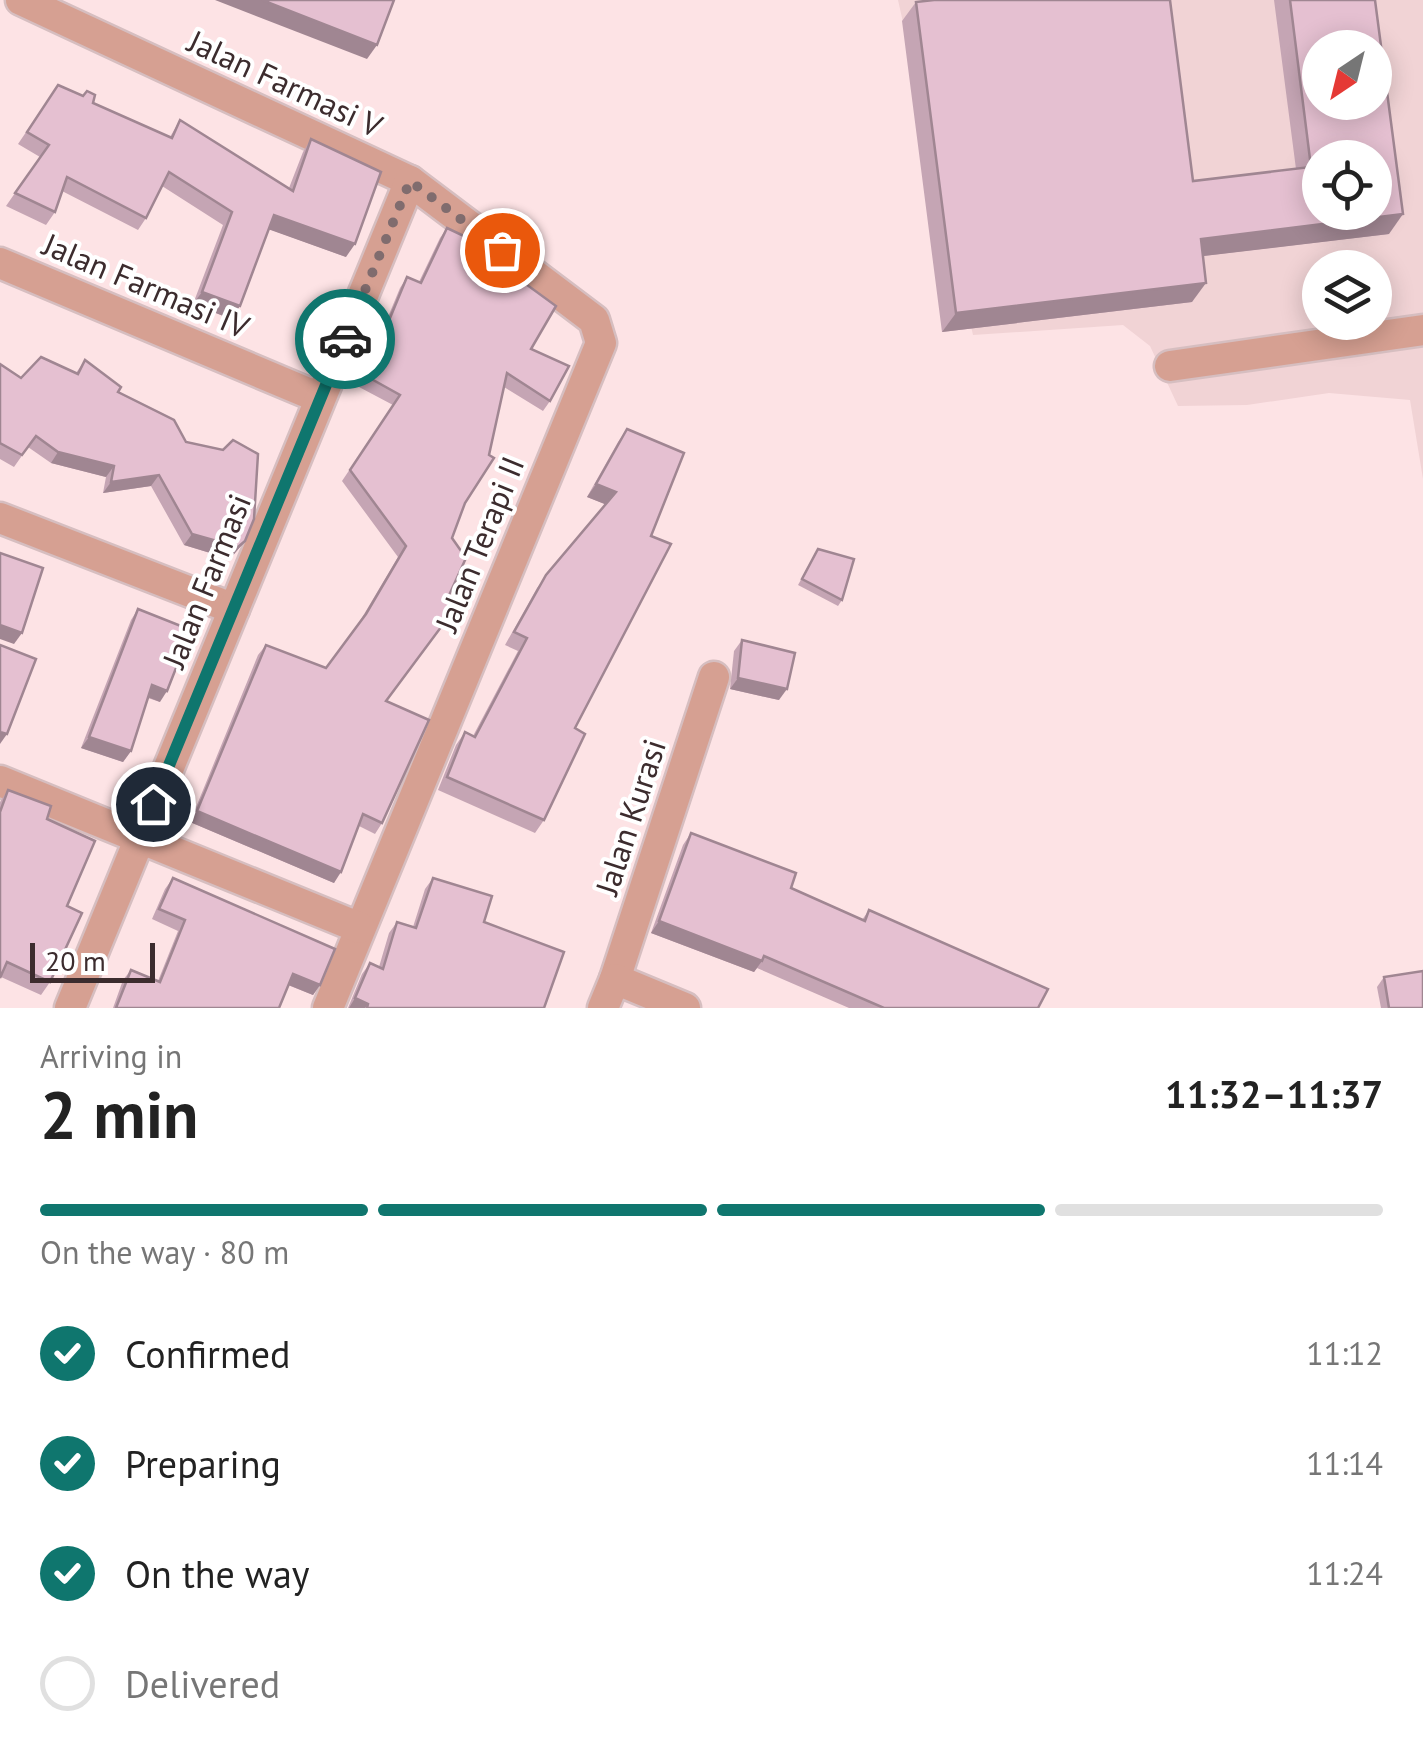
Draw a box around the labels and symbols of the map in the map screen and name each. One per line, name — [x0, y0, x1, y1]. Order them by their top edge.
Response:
street label: Jalan Farmasi V — [180, 19, 390, 147]
north arrow — [1302, 30, 1392, 120]
pin — [460, 208, 545, 293]
street label: Jalan Farmasi IV — [35, 222, 256, 348]
courier — [295, 289, 395, 389]
street label: Jalan Terapi II — [424, 450, 533, 639]
street label: Jalan Farmasi — [151, 488, 260, 675]
street label: Jalan Kurasi — [585, 734, 675, 902]
pin — [111, 762, 196, 847]
scale bar — [30, 938, 155, 983]

